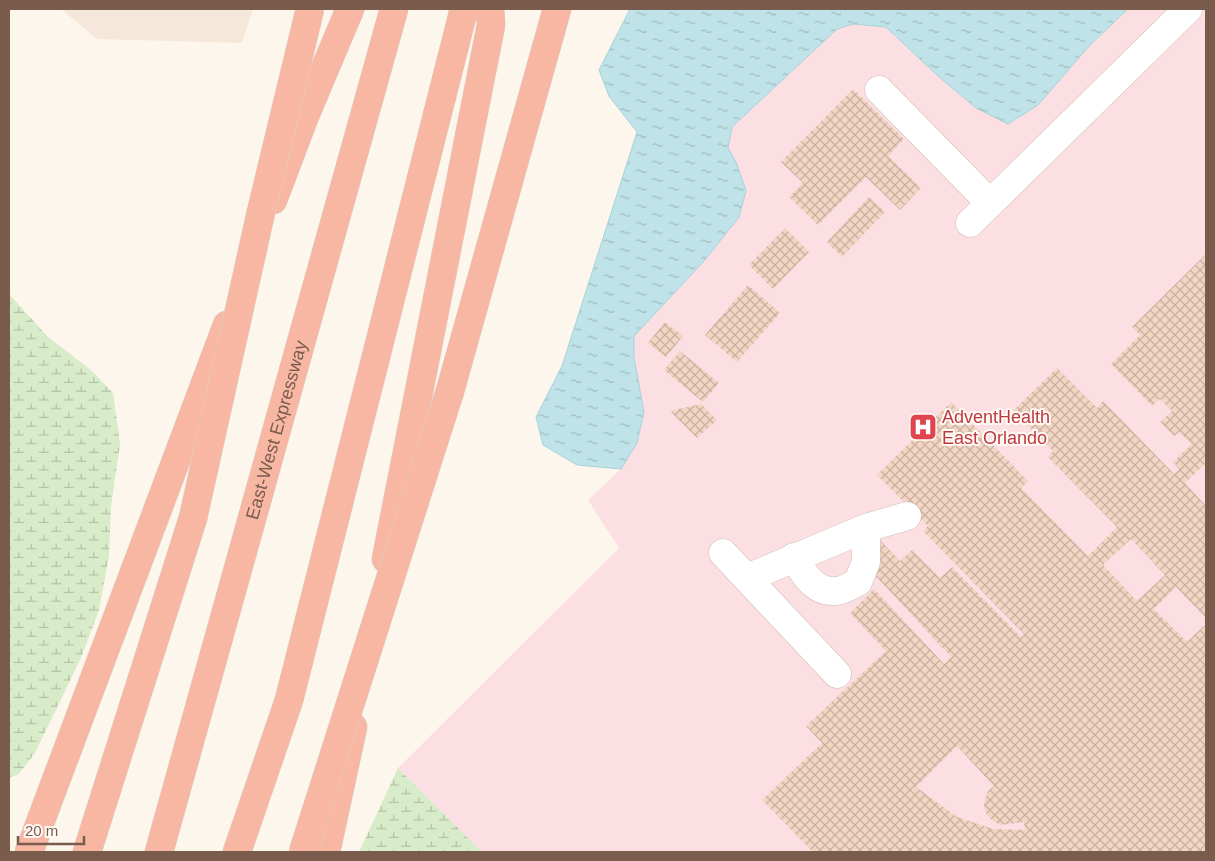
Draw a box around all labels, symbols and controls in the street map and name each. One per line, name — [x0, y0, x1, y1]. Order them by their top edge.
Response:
street label: East-West Expressway — [242, 338, 311, 522]
place label: AdventHealth East Orlando — [942, 407, 1050, 448]
hospital icon: AdventHealth East Orlando — [908, 412, 938, 442]
scale bar — [18, 814, 84, 846]
text: 20 m — [25, 822, 58, 839]

